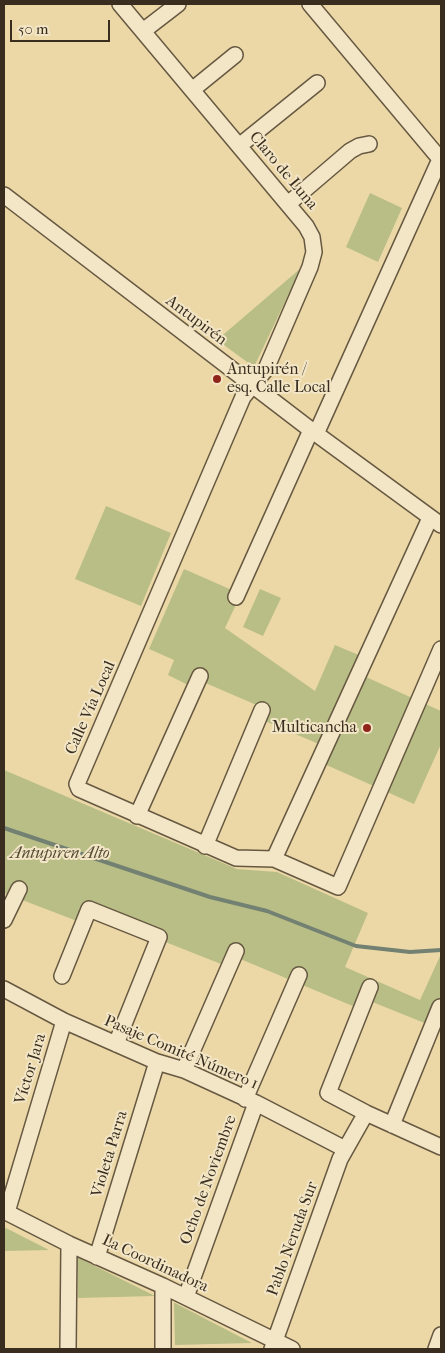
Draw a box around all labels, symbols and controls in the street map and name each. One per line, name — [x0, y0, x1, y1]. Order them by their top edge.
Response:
scale bar — [12, 10, 112, 42]
text: 50 m — [18, 20, 48, 38]
street label: Claro de Luna — [245, 128, 321, 214]
street label: Antupirén — [162, 292, 230, 350]
place label: Antupirén / esq. Calle Local — [227, 360, 331, 398]
marker: Antupirén / esq. Calle Local — [211, 373, 223, 385]
street label: Calle Vía Local — [62, 658, 120, 758]
place label: Multicancha — [272, 718, 357, 738]
marker: Multicancha — [361, 722, 373, 734]
park label: Antupiren Alto — [10, 844, 110, 864]
street label: Pasaje Comité Número 1 — [101, 1012, 261, 1094]
street label: Víctor Jara — [11, 1031, 51, 1107]
street label: Violeta Parra — [88, 1108, 132, 1200]
street label: Ocho de Noviembre — [177, 1113, 241, 1247]
street label: Pablo Neruda Sur — [263, 1179, 323, 1299]
street label: La Coordinadora — [99, 1231, 211, 1297]

